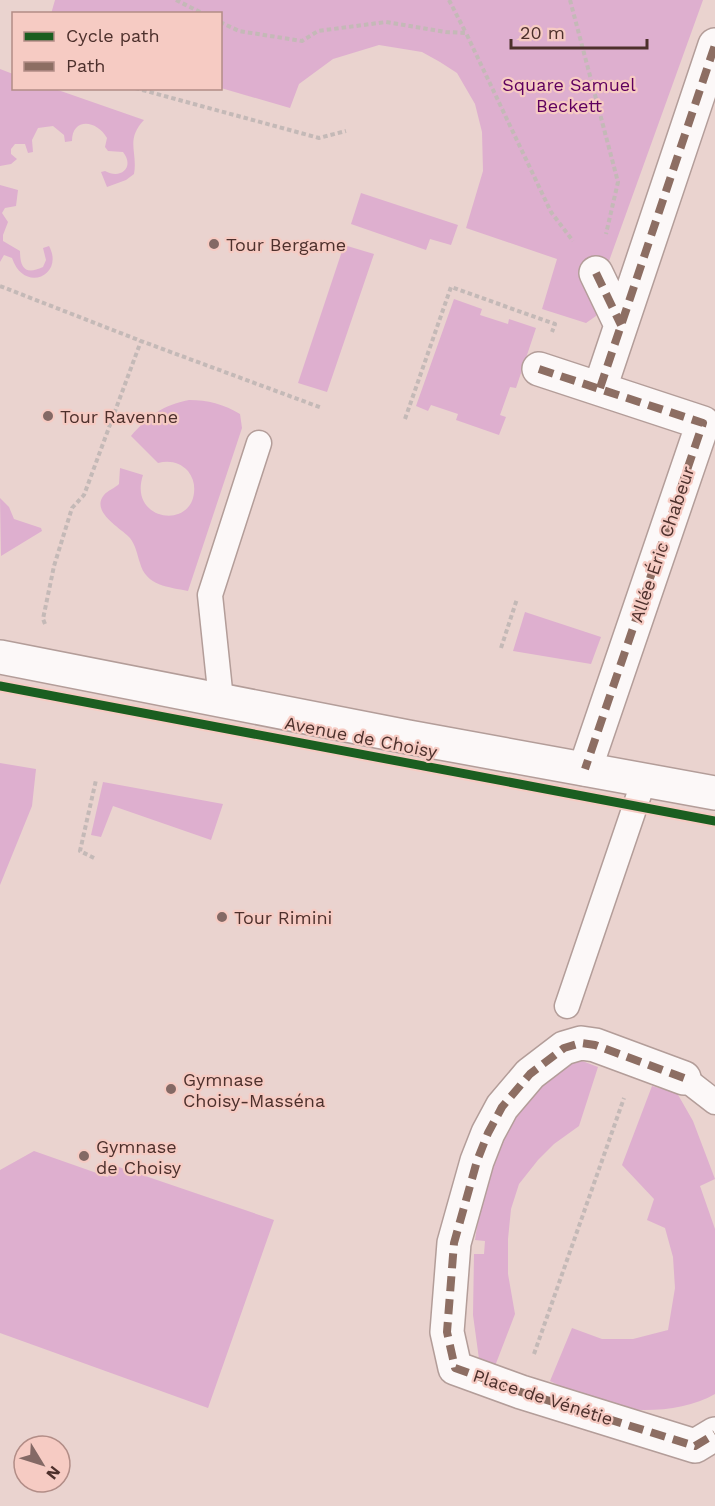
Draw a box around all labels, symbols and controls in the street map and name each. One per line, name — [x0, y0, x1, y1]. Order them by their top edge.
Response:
legend — [12, 12, 222, 90]
scale bar — [511, 12, 648, 50]
text: 20 m — [520, 22, 565, 43]
text: Cycle path — [66, 25, 160, 46]
text: Path — [66, 55, 106, 76]
park label: Square Samuel Beckett — [502, 74, 636, 116]
place label: Tour Bergame — [226, 234, 346, 255]
marker: Tour Bergame — [207, 237, 221, 251]
place label: Tour Ravenne — [60, 406, 178, 427]
marker: Tour Ravenne — [41, 409, 55, 423]
street label: Allée Éric Chabeur — [625, 463, 699, 625]
street label: Avenue de Choisy — [283, 712, 440, 762]
place label: Tour Rimini — [234, 907, 332, 928]
marker: Tour Rimini — [215, 910, 229, 924]
place label: Gymnase Choisy-Masséna — [183, 1069, 325, 1111]
marker: Gymnase Choisy-Masséna — [164, 1082, 178, 1096]
place label: Gymnase de Choisy — [96, 1136, 182, 1178]
marker: Gymnase de Choisy — [77, 1149, 91, 1163]
street label: Place de Vénétie — [470, 1365, 616, 1429]
north arrow — [12, 1434, 72, 1494]
text: N — [42, 1462, 65, 1483]

